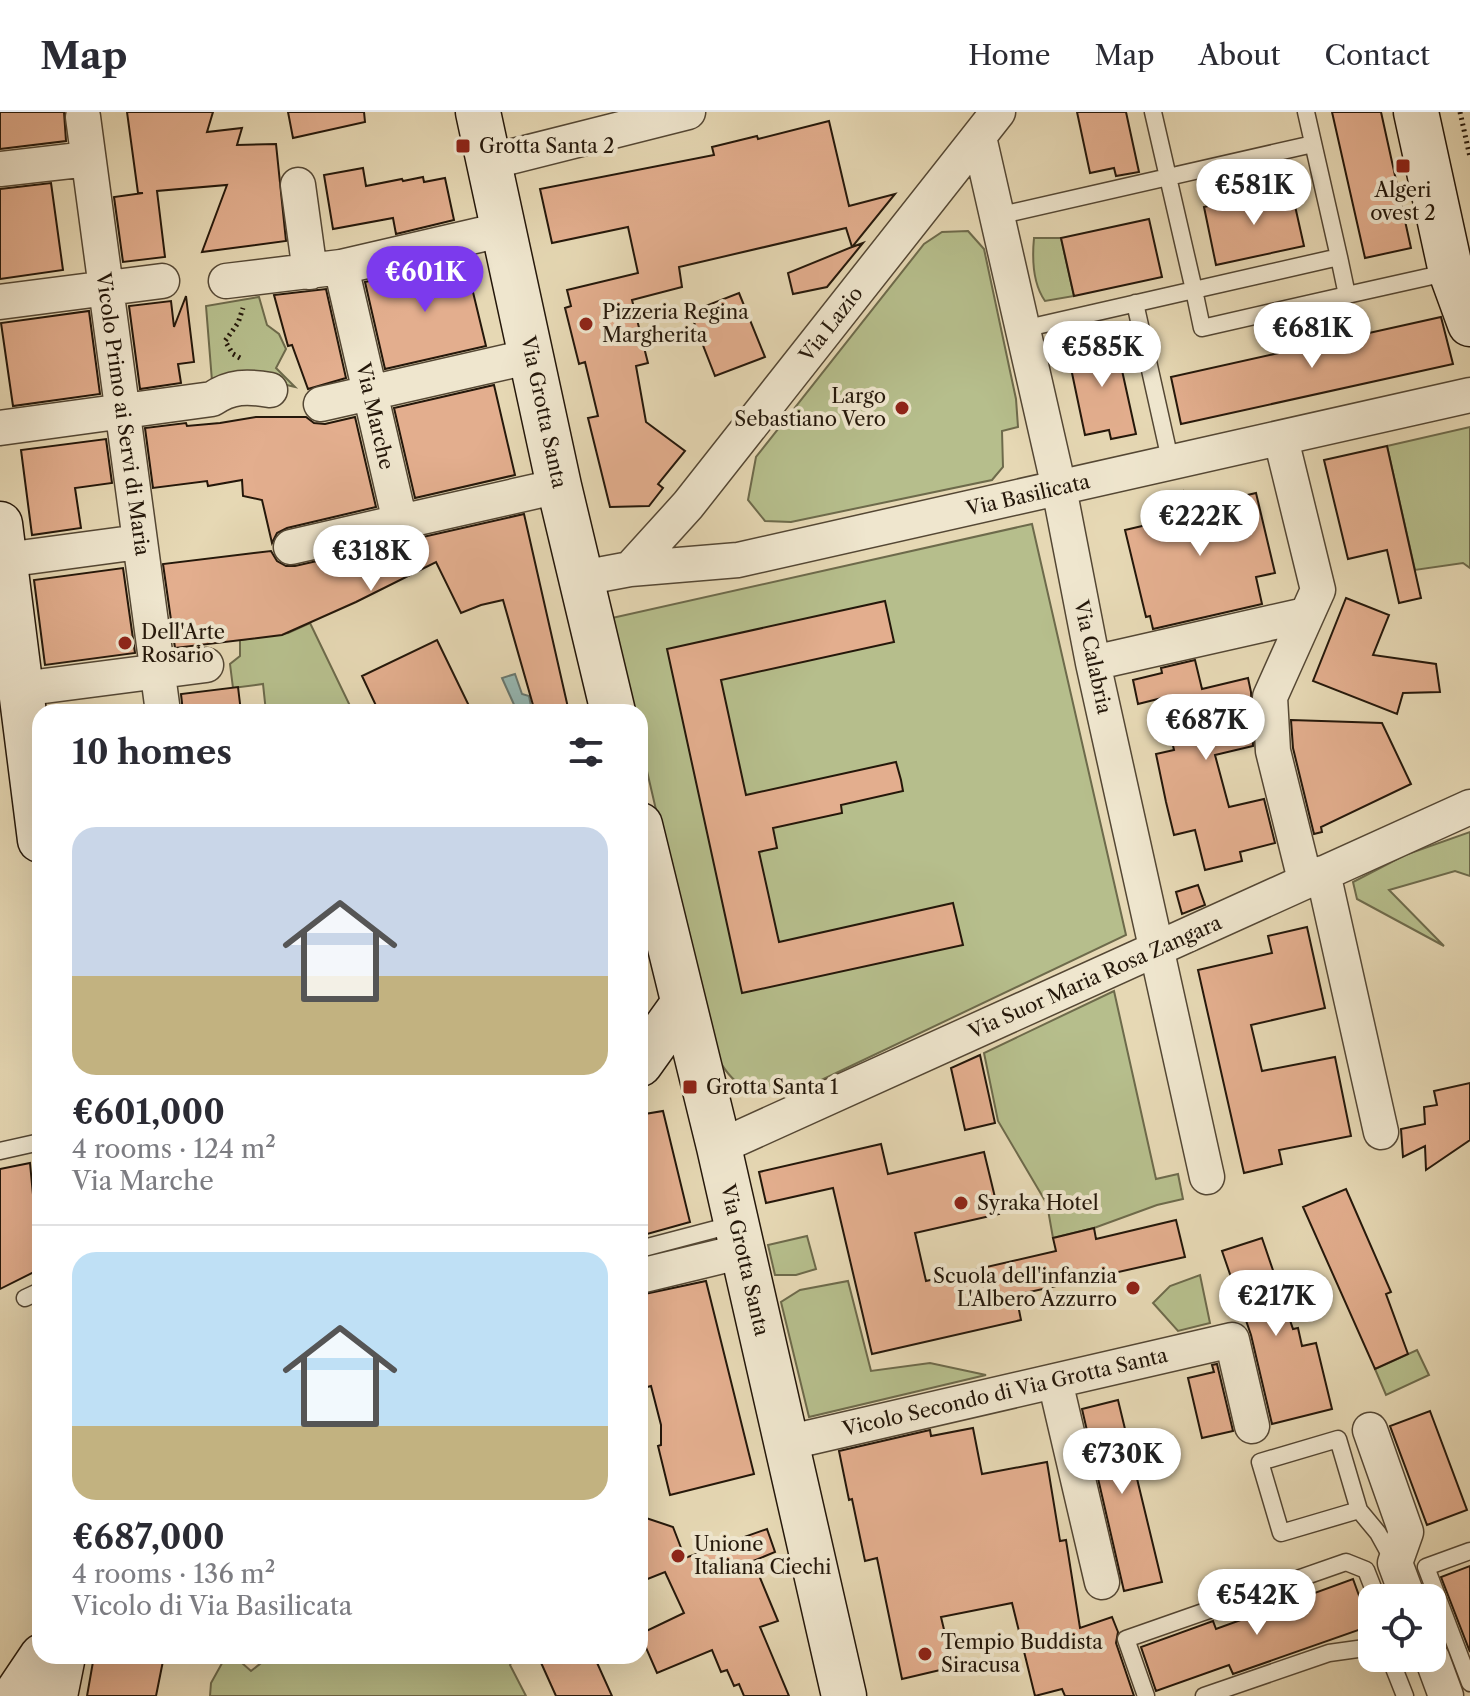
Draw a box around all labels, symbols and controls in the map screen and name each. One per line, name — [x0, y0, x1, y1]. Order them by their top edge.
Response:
text: Map — [40, 32, 128, 79]
text: Home — [968, 38, 1050, 72]
text: Map — [1094, 38, 1154, 72]
text: About — [1198, 38, 1280, 72]
text: Contact — [1324, 38, 1430, 72]
place label: Grotta Santa 2 — [479, 134, 614, 158]
marker: Grotta Santa 2 — [454, 137, 472, 155]
marker: Algeri ovest 2 — [1394, 157, 1412, 175]
pin: €581K — [1198, 159, 1310, 227]
text: €581K — [1214, 169, 1294, 201]
place label: Algeri ovest 2 — [1370, 178, 1436, 225]
pin: €601K — [369, 246, 481, 314]
text: €601K — [384, 256, 466, 288]
street label: Vicolo Primo ai Servi di Maria — [91, 270, 155, 558]
street label: Via Lazio — [794, 282, 868, 367]
place label: Pizzeria Regina Margherita — [602, 300, 749, 347]
pin: €681K — [1256, 302, 1368, 370]
text: €681K — [1272, 312, 1352, 344]
marker: Pizzeria Regina Margherita — [577, 315, 595, 333]
pin: €585K — [1046, 321, 1158, 389]
text: €585K — [1061, 331, 1143, 363]
street label: Via Grotta Santa — [516, 333, 572, 491]
street label: Via Marche — [351, 359, 399, 472]
place label: Largo Sebastiano Vero — [734, 384, 886, 431]
marker: Largo Sebastiano Vero — [893, 399, 911, 417]
street label: Via Basilicata — [963, 469, 1093, 521]
pin: €222K — [1144, 490, 1256, 558]
text: €222K — [1158, 500, 1242, 532]
pin: €318K — [315, 525, 427, 593]
text: €318K — [331, 535, 411, 567]
street label: Via Calabria — [1069, 597, 1117, 717]
place label: Dell'Arte Rosario — [141, 620, 225, 667]
marker: Dell'Arte Rosario — [116, 634, 134, 652]
pin: €687K — [1150, 694, 1262, 762]
text: €687K — [1165, 704, 1247, 736]
icon: filters — [564, 730, 608, 774]
text: 10 homes — [72, 731, 232, 773]
icon: home — [268, 879, 412, 1023]
street label: Via Suor Maria Rosa Zangara — [964, 910, 1226, 1044]
place label: Grotta Santa 1 — [706, 1075, 839, 1099]
marker: Grotta Santa 1 — [681, 1078, 699, 1096]
text: €601,000 — [72, 1091, 225, 1133]
text: 4 rooms · 124 m² — [72, 1133, 276, 1165]
text: Via Marche — [72, 1165, 214, 1197]
street label: Via Grotta Santa — [716, 1181, 774, 1339]
place label: Syraka Hotel — [977, 1191, 1099, 1215]
marker: Syraka Hotel — [952, 1194, 970, 1212]
place label: Scuola dell'infanzia L'Albero Azzurro — [933, 1264, 1117, 1311]
pin: €217K — [1220, 1270, 1332, 1338]
marker: Scuola dell'infanzia L'Albero Azzurro — [1124, 1279, 1142, 1297]
text: €217K — [1237, 1280, 1315, 1312]
icon: home — [268, 1304, 412, 1448]
street label: Vicolo Secondo di Via Grotta Santa — [839, 1343, 1170, 1441]
pin: €730K — [1066, 1428, 1178, 1496]
text: €730K — [1081, 1438, 1163, 1470]
text: €687,000 — [72, 1516, 225, 1558]
place label: Unione Italiana Ciechi — [694, 1532, 831, 1579]
marker: Unione Italiana Ciechi — [669, 1547, 687, 1565]
text: 4 rooms · 136 m² — [72, 1558, 275, 1590]
pin: €542K — [1201, 1569, 1313, 1637]
text: €542K — [1216, 1579, 1298, 1611]
map controls — [1358, 1584, 1446, 1672]
button: locate — [1358, 1584, 1446, 1672]
text: Vicolo di Via Basilicata — [72, 1590, 353, 1622]
place label: Tempio Buddista Siracusa — [941, 1630, 1103, 1677]
marker: Tempio Buddista Siracusa — [916, 1645, 934, 1663]

